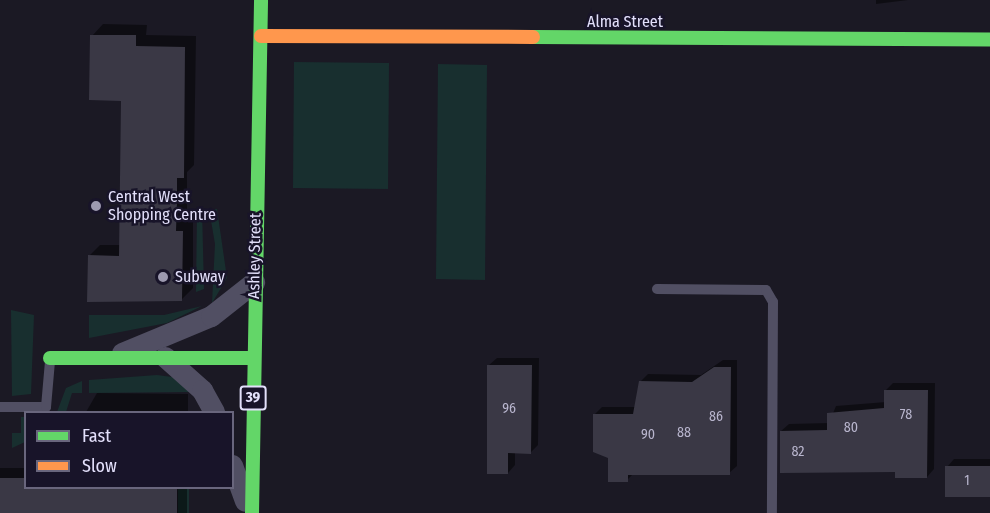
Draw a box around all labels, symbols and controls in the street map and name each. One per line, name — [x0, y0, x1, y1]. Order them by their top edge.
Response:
street label: Alma Street — [587, 12, 663, 32]
place label: Central West Shopping Centre — [108, 187, 216, 225]
marker: Central West Shopping Centre — [89, 199, 103, 213]
street label: Ashley Street — [245, 213, 265, 299]
place label: Subway — [175, 267, 225, 287]
marker: Subway — [156, 270, 170, 284]
road number: 39 — [240, 386, 266, 410]
house number: 96 — [502, 401, 516, 417]
house number: 78 — [900, 407, 912, 423]
house number: 86 — [709, 409, 723, 425]
legend — [24, 411, 234, 489]
house number: 80 — [844, 420, 858, 436]
text: Fast — [82, 425, 111, 447]
house number: 88 — [677, 425, 691, 441]
house number: 90 — [641, 427, 655, 443]
house number: 82 — [791, 444, 805, 460]
text: Slow — [82, 455, 117, 477]
house number: 1 — [964, 473, 970, 489]

